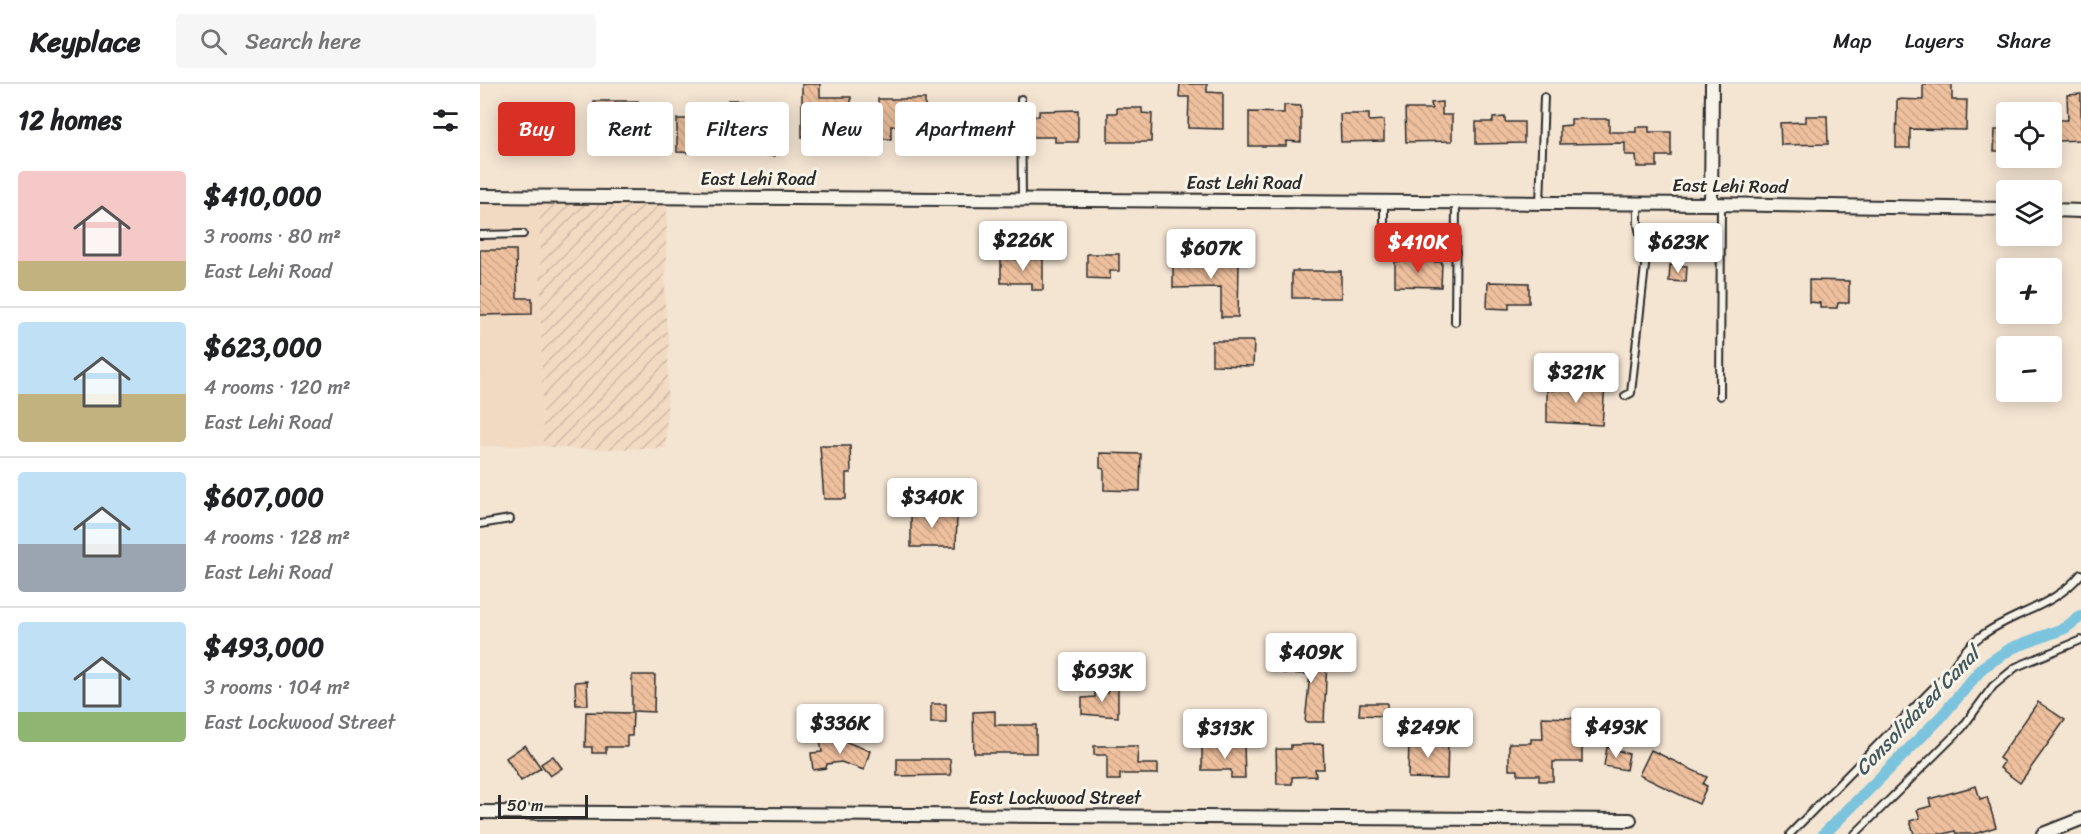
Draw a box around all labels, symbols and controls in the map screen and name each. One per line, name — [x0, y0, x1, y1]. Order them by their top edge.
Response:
search box — [176, 14, 596, 68]
text: Keyplace — [30, 17, 140, 66]
text: Search here — [245, 22, 361, 61]
text: Map — [1833, 22, 1872, 60]
text: Layers — [1905, 22, 1964, 60]
text: Share — [1997, 22, 2051, 60]
icon: search — [197, 25, 230, 58]
text: 12 homes — [18, 97, 122, 143]
chip: Buy — [498, 102, 575, 156]
chip: Rent — [587, 102, 673, 156]
chip: Filters — [685, 102, 789, 156]
chip: New — [801, 102, 883, 156]
chip: Apartment — [895, 102, 1036, 156]
map controls — [1996, 102, 2062, 402]
button: locate — [1996, 102, 2062, 168]
icon: filters — [429, 104, 462, 137]
street label: East Lehi Road — [700, 163, 817, 195]
street label: East Lehi Road — [1186, 167, 1303, 199]
street label: East Lehi Road — [1672, 169, 1789, 203]
text: $410,000 — [204, 173, 322, 219]
button: layers — [1996, 180, 2062, 246]
icon: home — [66, 195, 138, 267]
text: 3 rooms · 80 m² — [204, 219, 341, 254]
pin: $226K — [981, 221, 1065, 272]
text: $226K — [993, 223, 1053, 258]
pin: $410K — [1376, 223, 1460, 274]
pin: $623K — [1636, 223, 1720, 274]
text: $410K — [1388, 225, 1448, 260]
text: $623K — [1648, 225, 1708, 260]
pin: $607K — [1169, 229, 1253, 280]
text: $607K — [1180, 231, 1242, 266]
text: East Lehi Road — [204, 254, 332, 289]
button: + — [1996, 258, 2062, 324]
text: $623,000 — [204, 324, 322, 370]
button: − — [1996, 336, 2062, 402]
icon: home — [66, 346, 138, 418]
pin: $321K — [1534, 353, 1618, 404]
text: $321K — [1548, 355, 1604, 390]
text: 4 rooms · 120 m² — [204, 370, 351, 405]
text: East Lehi Road — [204, 405, 332, 440]
text: $607,000 — [204, 474, 324, 520]
pin: $340K — [890, 478, 974, 529]
text: $340K — [901, 480, 963, 515]
icon: home — [66, 496, 138, 568]
text: 4 rooms · 128 m² — [204, 520, 350, 555]
text: East Lehi Road — [204, 555, 332, 590]
text: $493,000 — [204, 624, 324, 670]
pin: $409K — [1269, 633, 1353, 684]
text: $409K — [1279, 635, 1343, 670]
water label: Consolidated Canal — [1846, 636, 1991, 784]
icon: home — [66, 646, 138, 718]
pin: $693K — [1060, 652, 1144, 703]
text: $693K — [1072, 654, 1132, 689]
text: 3 rooms · 104 m² — [204, 670, 350, 705]
pin: $336K — [798, 704, 882, 755]
text: East Lockwood Street — [204, 705, 395, 740]
text: $336K — [811, 706, 869, 741]
pin: $249K — [1386, 708, 1470, 759]
pin: $493K — [1574, 708, 1658, 759]
pin: $313K — [1183, 709, 1267, 760]
text: $249K — [1397, 710, 1459, 745]
text: $493K — [1585, 710, 1647, 745]
text: $313K — [1197, 711, 1253, 746]
street label: East Lockwood Street — [969, 782, 1142, 814]
text: 50 m — [507, 791, 543, 820]
scale bar — [498, 792, 588, 820]

